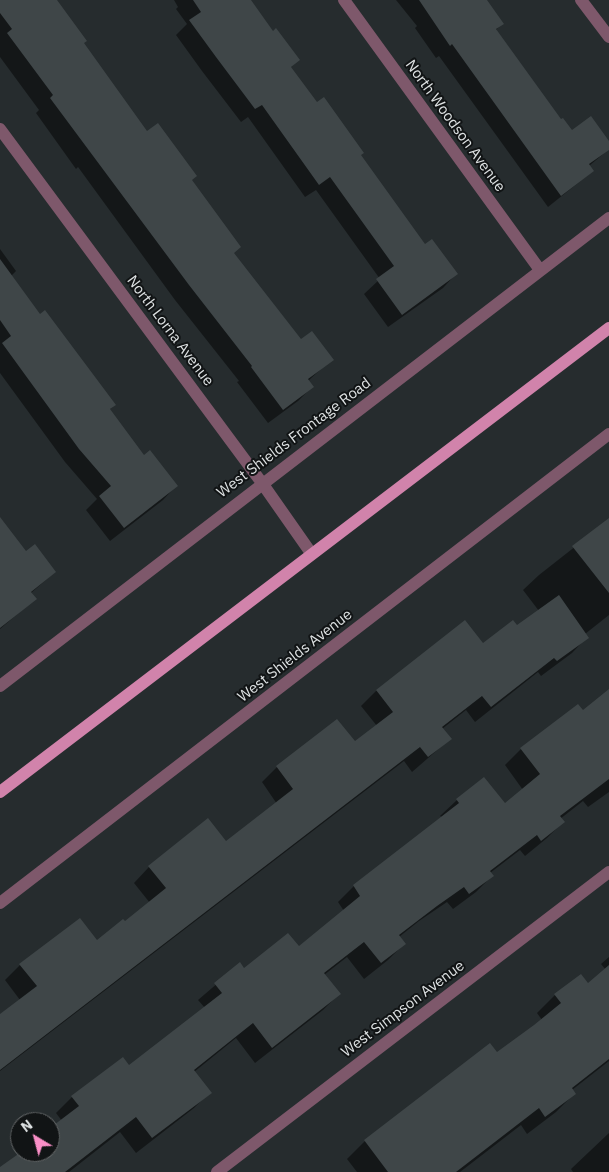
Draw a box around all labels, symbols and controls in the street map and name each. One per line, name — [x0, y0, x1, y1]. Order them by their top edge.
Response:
street label: North Woodson Avenue — [401, 57, 509, 195]
street label: North Lorna Avenue — [123, 272, 217, 390]
street label: West Shields Frontage Road — [214, 374, 374, 502]
street label: West Shields Avenue — [234, 606, 356, 706]
street label: West Simpson Avenue — [338, 957, 468, 1061]
north arrow — [10, 1112, 60, 1162]
text: N — [17, 1116, 36, 1136]

